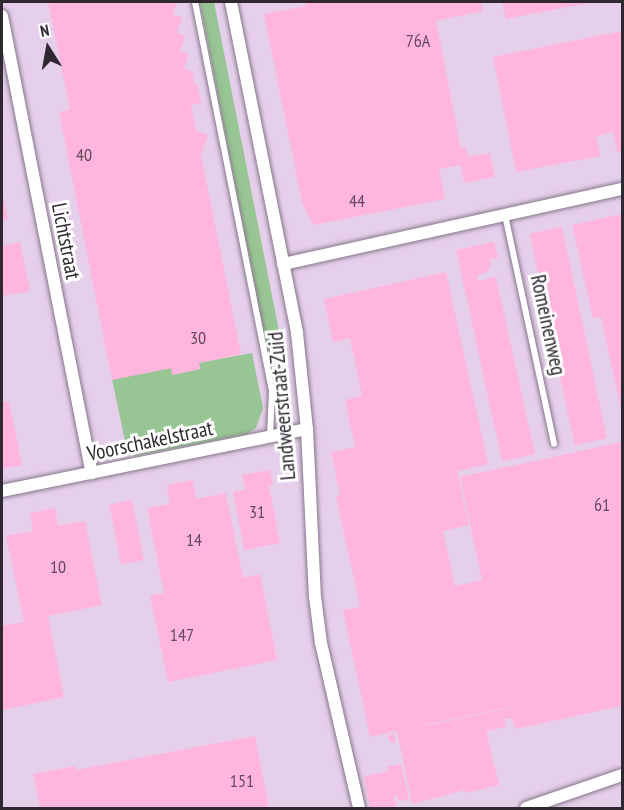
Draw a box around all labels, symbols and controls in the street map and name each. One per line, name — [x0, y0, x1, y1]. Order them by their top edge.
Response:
north arrow — [18, 18, 78, 78]
text: N — [38, 20, 51, 41]
house number: 76A — [406, 30, 430, 52]
house number: 40 — [76, 144, 92, 166]
house number: 44 — [349, 190, 365, 212]
street label: Lichtstraat — [46, 201, 86, 281]
street label: Romeinenweg — [525, 272, 571, 378]
house number: 30 — [190, 327, 206, 349]
street label: Landweerstraat-Zuid — [263, 331, 301, 481]
street label: Voorschakelstraat — [85, 415, 215, 467]
house number: 61 — [594, 494, 610, 516]
house number: 31 — [249, 501, 265, 523]
house number: 14 — [186, 529, 202, 551]
house number: 10 — [50, 556, 66, 578]
house number: 147 — [170, 624, 194, 646]
house number: 151 — [230, 770, 254, 792]

